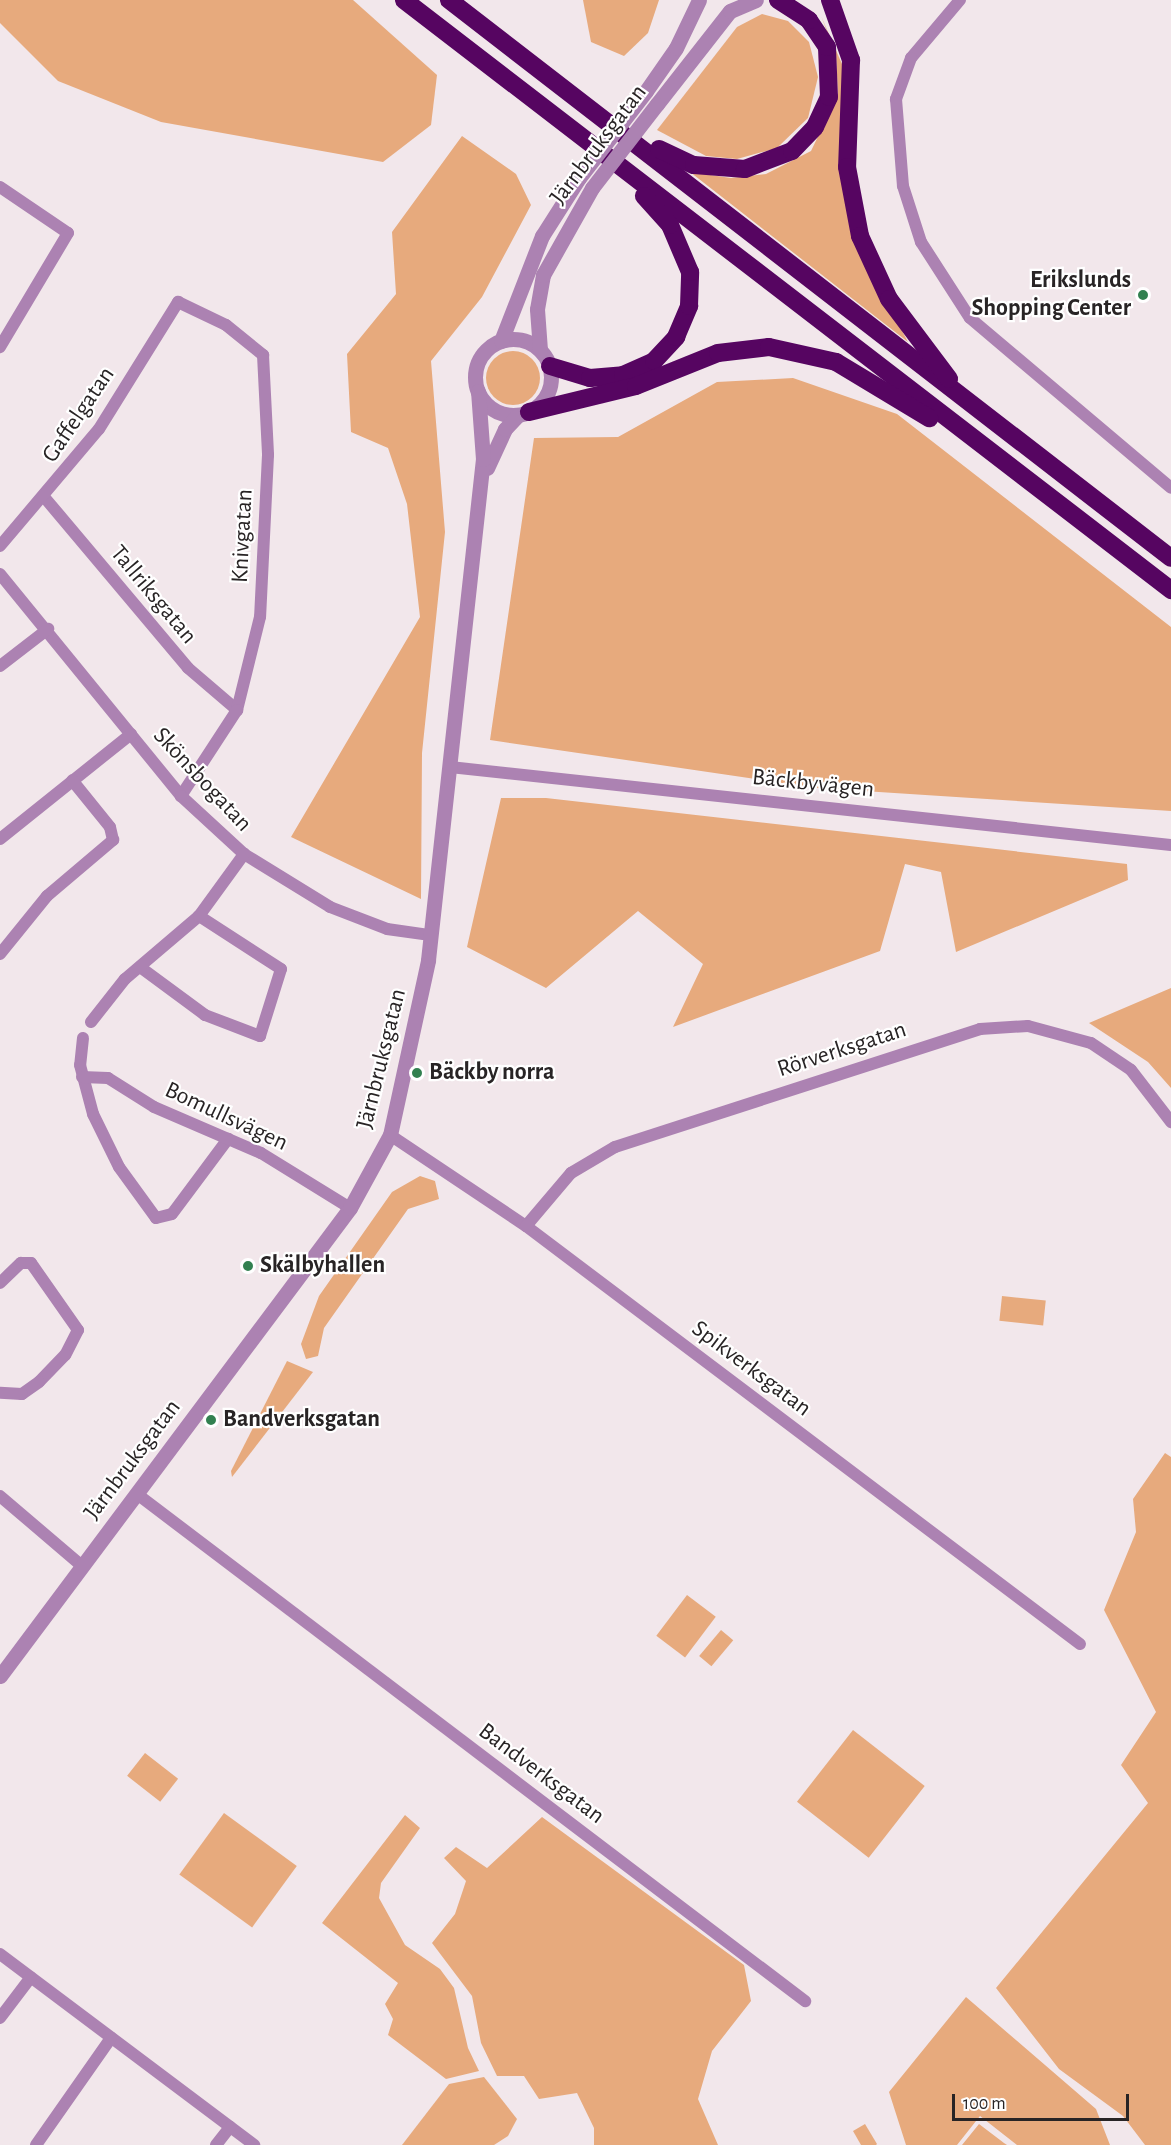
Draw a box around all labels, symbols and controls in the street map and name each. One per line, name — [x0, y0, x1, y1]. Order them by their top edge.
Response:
street label: Järnbruksgatan — [544, 79, 654, 211]
place label: Erikslunds Shopping Center — [971, 267, 1131, 323]
marker: Erikslunds Shopping Center — [1136, 288, 1150, 302]
street label: Gaffelgatan — [36, 362, 122, 468]
street label: Knivgatan — [226, 488, 260, 584]
street label: Tallriksgatan — [103, 540, 203, 650]
street label: Skönsbogatan — [146, 722, 258, 838]
street label: Bäckbyvägen — [751, 763, 875, 805]
street label: Järnbruksgatan — [351, 986, 413, 1132]
street label: Rörverksgatan — [774, 1016, 910, 1084]
place label: Bäckby norra — [429, 1059, 554, 1087]
marker: Bäckby norra — [410, 1066, 424, 1080]
street label: Bomullsvägen — [160, 1076, 292, 1158]
place label: Skälbyhallen — [260, 1252, 385, 1280]
marker: Skälbyhallen — [241, 1259, 255, 1273]
street label: Spikverksgatan — [686, 1315, 816, 1423]
street label: Järnbruksgatan — [78, 1394, 188, 1526]
place label: Bandverksgatan — [223, 1406, 380, 1434]
marker: Bandverksgatan — [204, 1413, 218, 1427]
street label: Bandverksgatan — [472, 1717, 610, 1831]
scale bar — [955, 2082, 1132, 2120]
text: 100 m — [963, 2095, 1006, 2113]

